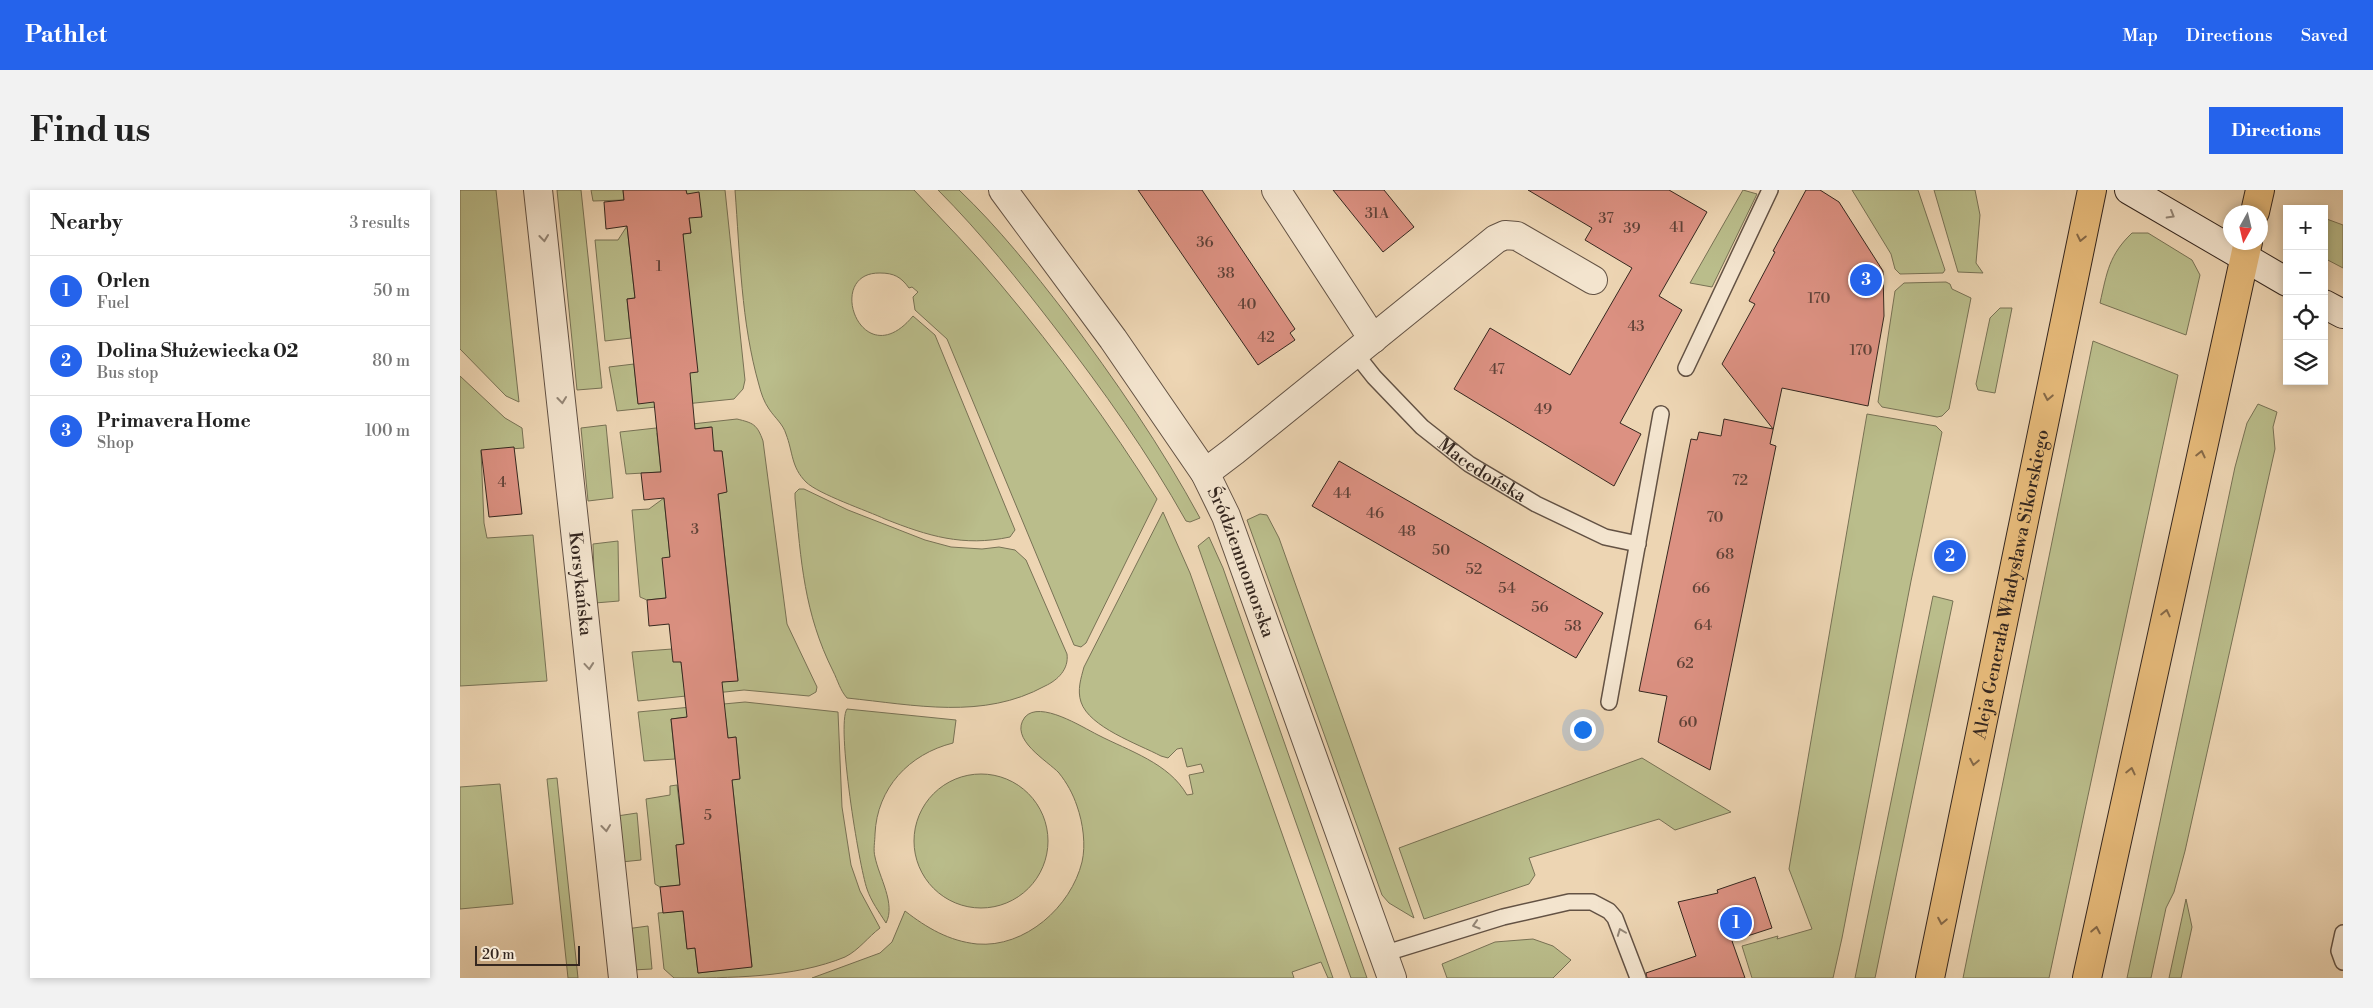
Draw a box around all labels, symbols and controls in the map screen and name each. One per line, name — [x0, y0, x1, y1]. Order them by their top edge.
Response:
text: Pathlet — [25, 20, 107, 50]
text: Map — [2122, 24, 2158, 47]
text: Directions — [2186, 24, 2273, 47]
text: Saved — [2301, 24, 2348, 47]
button: Directions — [2209, 107, 2343, 154]
text: Find us — [30, 109, 150, 152]
house number: 31A — [1365, 204, 1390, 223]
north arrow — [2223, 205, 2268, 250]
map controls — [2283, 205, 2328, 385]
button: + — [2283, 205, 2328, 250]
one-way arrow — [2165, 208, 2174, 218]
house number: 37 — [1598, 209, 1614, 228]
text: Nearby — [50, 210, 123, 236]
text: 3 results — [349, 213, 410, 233]
house number: 41 — [1669, 218, 1685, 237]
house number: 39 — [1623, 219, 1641, 238]
house number: 36 — [1196, 233, 1214, 252]
one-way arrow — [2077, 233, 2087, 242]
one-way arrow — [538, 235, 549, 243]
button: − — [2283, 250, 2328, 295]
house number: 1 — [656, 257, 663, 276]
pin: 3 — [1850, 261, 1882, 299]
house number: 38 — [1217, 264, 1235, 283]
text: Orlen — [97, 269, 150, 293]
text: 1 — [62, 281, 70, 301]
text: 50 m — [373, 281, 410, 301]
house number: 170 — [1808, 289, 1830, 308]
text: Fuel — [97, 293, 129, 313]
house number: 40 — [1238, 295, 1256, 314]
button: locate — [2283, 295, 2328, 340]
house number: 43 — [1627, 317, 1645, 336]
house number: 42 — [1257, 328, 1275, 347]
text: Dolina Służewiecka 02 — [97, 339, 298, 363]
button: layers — [2283, 340, 2328, 385]
house number: 170 — [1850, 341, 1872, 360]
text: 2 — [61, 351, 71, 371]
text: 80 m — [372, 351, 410, 371]
house number: 47 — [1489, 360, 1505, 379]
text: Bus stop — [97, 363, 159, 383]
one-way arrow — [2043, 392, 2054, 401]
one-way arrow — [556, 396, 567, 404]
house number: 49 — [1534, 400, 1552, 419]
text: Primavera Home — [97, 409, 251, 433]
text: 3 — [61, 421, 71, 441]
text: 100 m — [365, 421, 410, 441]
street label: Aleja Generała Władysława Sikorskiego — [1968, 427, 2054, 742]
street label: Macedońska — [1433, 432, 1531, 508]
text: Shop — [97, 433, 134, 453]
one-way arrow — [2196, 450, 2206, 459]
house number: 72 — [1732, 471, 1748, 490]
house number: 4 — [498, 473, 507, 492]
street label: Śródziemnomorska — [1202, 483, 1280, 641]
house number: 44 — [1333, 484, 1351, 503]
house number: 46 — [1366, 504, 1384, 523]
house number: 70 — [1706, 508, 1724, 527]
house number: 3 — [691, 520, 699, 539]
house number: 48 — [1398, 522, 1416, 541]
street label: Korsykańska — [564, 530, 598, 638]
pin: 2 — [1934, 537, 1966, 575]
house number: 50 — [1432, 541, 1450, 560]
house number: 68 — [1716, 545, 1734, 564]
house number: 52 — [1466, 560, 1482, 579]
house number: 54 — [1498, 579, 1516, 598]
house number: 66 — [1692, 579, 1710, 598]
house number: 56 — [1531, 598, 1549, 617]
one-way arrow — [2160, 608, 2171, 617]
house number: 64 — [1694, 616, 1712, 635]
house number: 58 — [1564, 617, 1582, 636]
house number: 62 — [1676, 654, 1694, 673]
one-way arrow — [583, 662, 594, 670]
house number: 60 — [1678, 713, 1698, 732]
your location — [1570, 717, 1596, 743]
one-way arrow — [1969, 757, 1980, 766]
one-way arrow — [2125, 767, 2136, 776]
house number: 5 — [704, 806, 712, 825]
one-way arrow — [600, 824, 611, 832]
pin: 1 — [1720, 904, 1752, 942]
one-way arrow — [1937, 917, 1948, 925]
one-way arrow — [1473, 919, 1481, 929]
one-way arrow — [2090, 926, 2101, 935]
one-way arrow — [1617, 929, 1627, 937]
scale bar — [475, 943, 580, 966]
text: 20 m — [482, 946, 514, 964]

